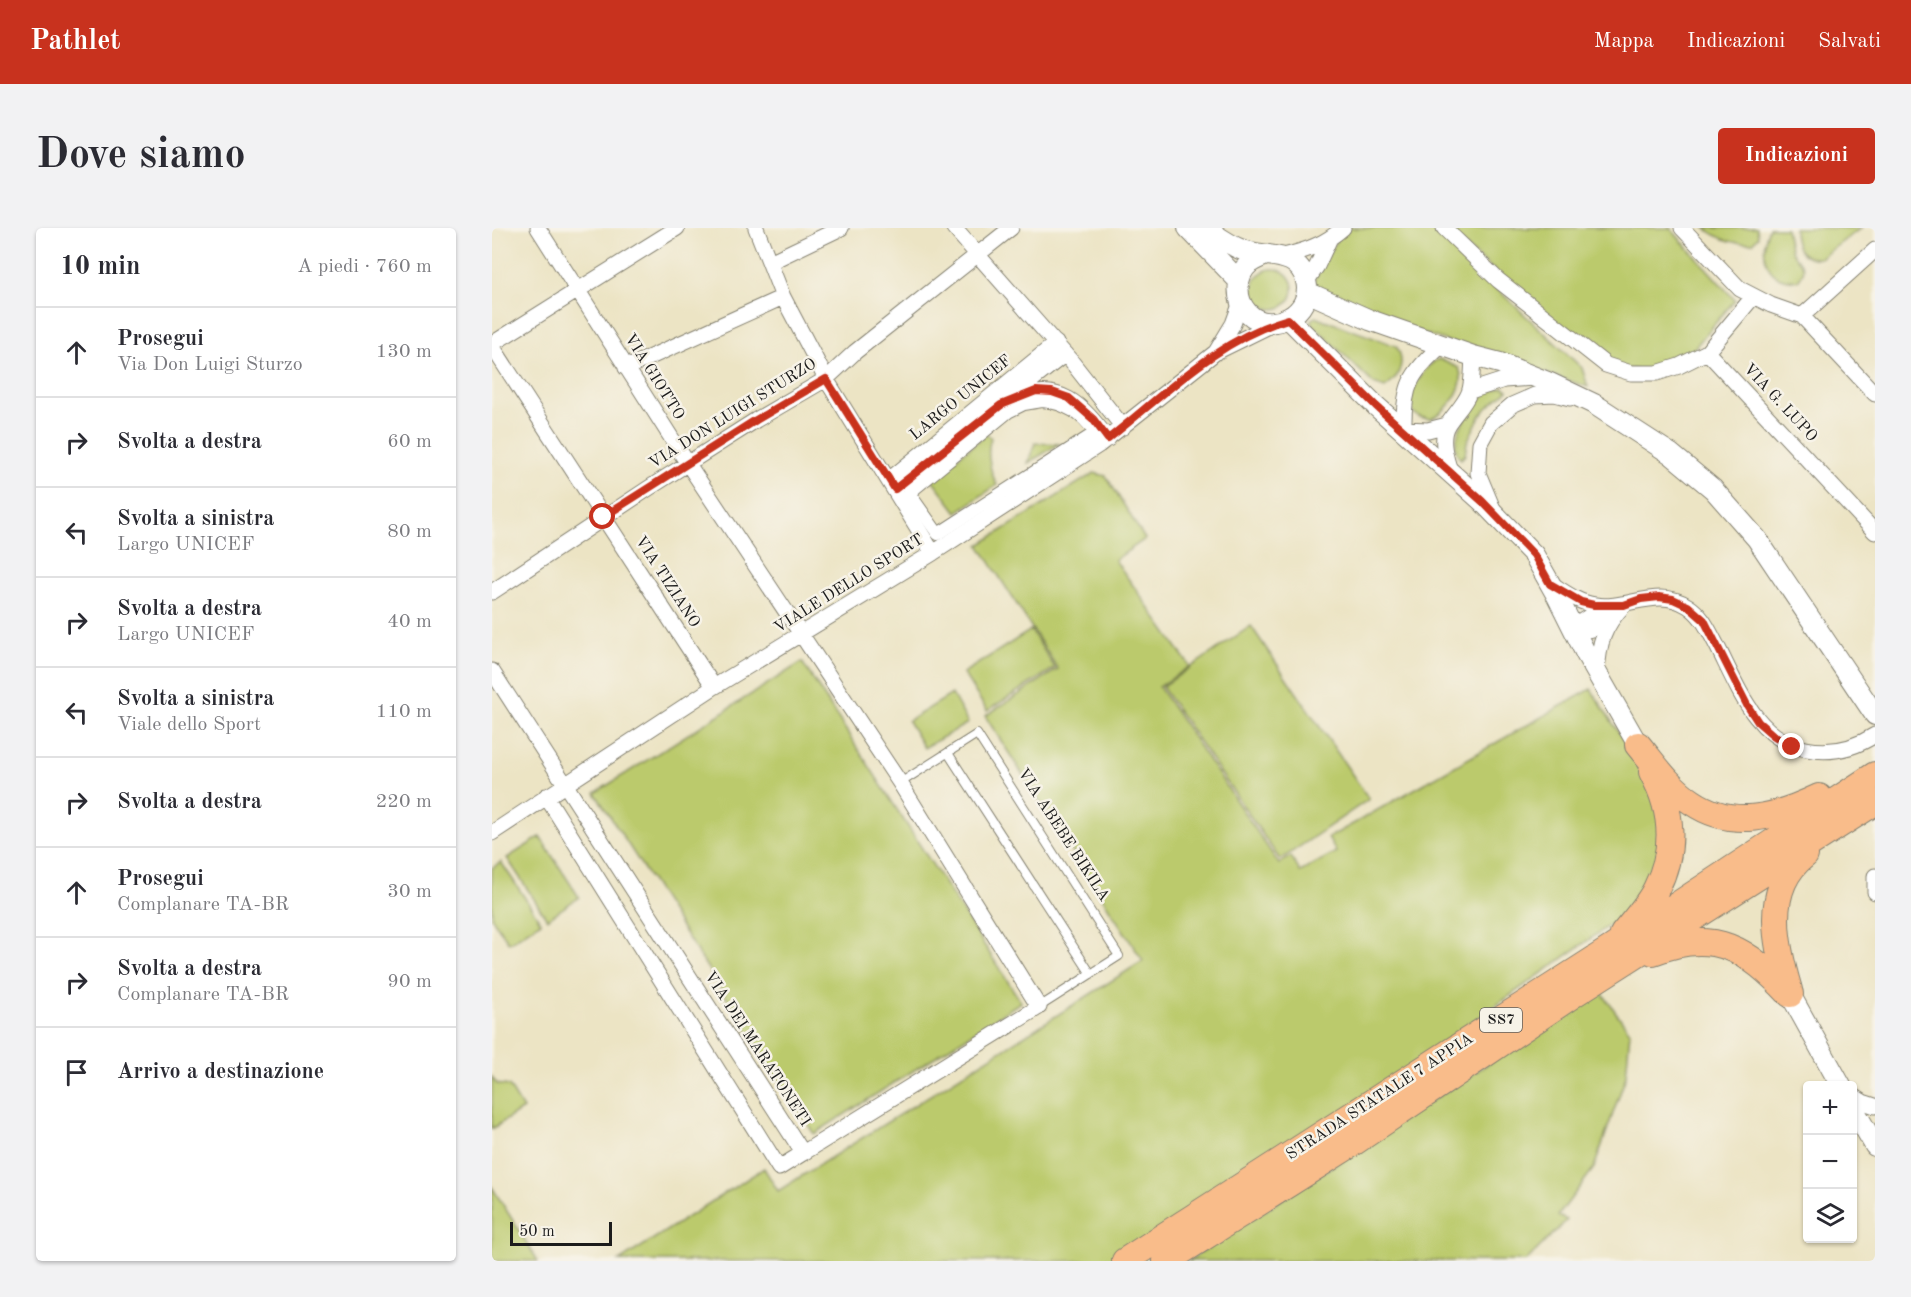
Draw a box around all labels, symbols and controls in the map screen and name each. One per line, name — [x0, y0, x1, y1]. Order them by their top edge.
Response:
text: Pathlet — [30, 28, 121, 56]
text: Mappa — [1594, 31, 1654, 52]
text: Indicazioni — [1687, 31, 1785, 52]
text: Salvati — [1818, 31, 1881, 52]
button: Indicazioni — [1718, 128, 1875, 184]
text: Dove siamo — [36, 135, 246, 177]
text: 10 min — [60, 254, 140, 280]
text: A piedi · 760 m — [297, 257, 432, 277]
text: Prosegui — [117, 328, 204, 350]
street label: VIA GIOTTO — [621, 331, 687, 423]
icon: ahead — [60, 336, 93, 369]
text: 130 m — [376, 342, 432, 362]
street label: LARGO UNICEF — [907, 352, 1015, 444]
text: Via Don Luigi Sturzo — [117, 355, 303, 375]
street label: VIA DON LUIGI STURZO — [647, 356, 819, 472]
street label: VIA G. LUPO — [1740, 361, 1820, 445]
icon: right — [60, 426, 93, 459]
text: Svolta a destra — [117, 431, 262, 453]
text: 60 m — [387, 432, 432, 452]
route start — [589, 503, 615, 529]
text: Svolta a sinistra — [117, 508, 275, 530]
icon: left — [60, 516, 93, 549]
text: 80 m — [387, 522, 432, 542]
street label: VIALE DELLO SPORT — [772, 531, 926, 637]
street label: VIA TIZIANO — [632, 533, 702, 631]
text: Largo UNICEF — [117, 535, 254, 555]
text: Svolta a destra — [117, 598, 262, 620]
icon: right — [60, 606, 93, 639]
text: 40 m — [387, 612, 432, 632]
text: Largo UNICEF — [117, 625, 254, 645]
text: Svolta a sinistra — [117, 688, 275, 710]
icon: left — [60, 696, 93, 729]
text: 110 m — [376, 702, 432, 722]
text: Viale dello Sport — [117, 715, 261, 735]
route end — [1778, 733, 1804, 759]
street label: VIA ABEBE BIKILA — [1014, 766, 1112, 904]
icon: right — [60, 786, 93, 819]
text: Svolta a destra — [117, 791, 262, 813]
text: 220 m — [376, 792, 432, 812]
text: Prosegui — [117, 868, 204, 890]
icon: ahead — [60, 876, 93, 909]
text: 30 m — [387, 882, 432, 902]
text: Complanare TA-BR — [117, 895, 289, 915]
text: Svolta a destra — [117, 958, 262, 980]
icon: right — [60, 966, 93, 999]
street label: VIA DEI MARATONETI — [701, 969, 813, 1129]
text: 90 m — [387, 972, 432, 992]
text: Complanare TA-BR — [117, 985, 289, 1005]
road number: SS7 — [1480, 1008, 1522, 1032]
street label: STRADA STATALE 7 APPIA — [1284, 1031, 1476, 1163]
icon: arrive — [60, 1056, 93, 1089]
text: Arrivo a destinazione — [117, 1061, 324, 1083]
map controls — [1803, 1081, 1857, 1243]
button: + — [1803, 1081, 1857, 1135]
button: − — [1803, 1135, 1857, 1189]
button: layers — [1803, 1189, 1857, 1243]
scale bar — [510, 1219, 612, 1246]
text: 50 m — [519, 1224, 555, 1240]

